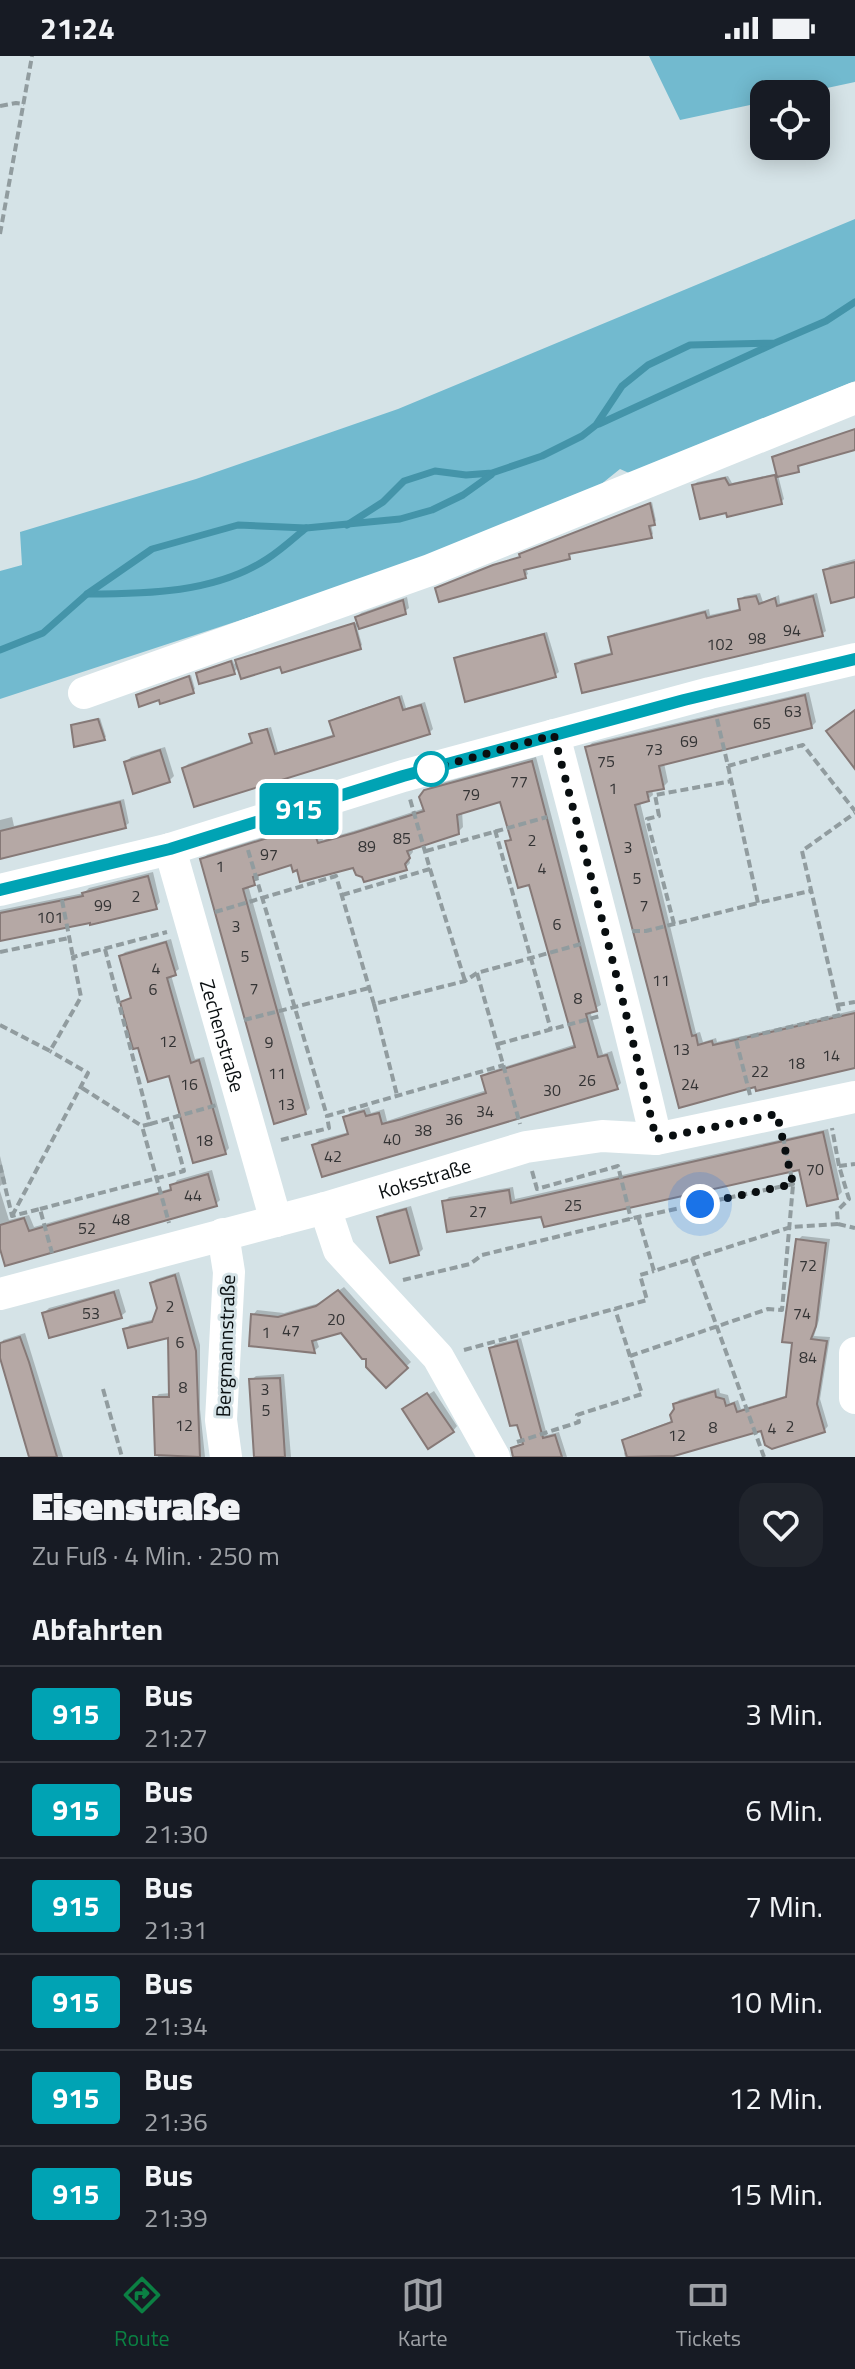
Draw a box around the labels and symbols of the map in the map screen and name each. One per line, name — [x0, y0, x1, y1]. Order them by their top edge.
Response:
house number: 94 — [783, 618, 801, 642]
house number: 98 — [748, 626, 766, 650]
house number: 102 — [707, 632, 733, 656]
house number: 63 — [784, 699, 802, 723]
house number: 65 — [753, 711, 771, 735]
house number: 69 — [680, 729, 698, 753]
house number: 73 — [645, 737, 663, 761]
house number: 75 — [597, 749, 615, 773]
unlabelled marker — [414, 752, 448, 786]
house number: 77 — [510, 769, 528, 793]
house number: 1 — [609, 776, 617, 800]
house number: 79 — [462, 782, 480, 806]
line badge: 915 — [253, 783, 345, 835]
house number: 85 — [393, 826, 411, 850]
house number: 2 — [528, 828, 536, 852]
house number: 89 — [358, 834, 376, 858]
house number: 3 — [624, 835, 632, 859]
house number: 97 — [260, 842, 278, 866]
house number: 1 — [216, 854, 224, 878]
house number: 4 — [538, 856, 547, 880]
house number: 5 — [633, 866, 642, 890]
house number: 2 — [132, 884, 140, 908]
house number: 99 — [94, 893, 112, 917]
house number: 7 — [640, 893, 648, 917]
house number: 101 — [37, 905, 63, 929]
house number: 6 — [553, 912, 562, 936]
house number: 3 — [232, 914, 240, 938]
house number: 5 — [241, 944, 250, 968]
house number: 4 — [152, 956, 161, 980]
house number: 11 — [652, 968, 670, 992]
street label: Zechenstraße — [192, 976, 254, 1096]
house number: 7 — [250, 976, 258, 1000]
house number: 6 — [149, 977, 158, 1001]
house number: 8 — [574, 986, 583, 1010]
house number: 12 — [159, 1029, 177, 1053]
house number: 9 — [265, 1030, 274, 1054]
house number: 13 — [672, 1037, 690, 1061]
house number: 14 — [822, 1043, 840, 1067]
house number: 18 — [787, 1051, 805, 1075]
house number: 22 — [751, 1059, 769, 1083]
house number: 11 — [268, 1061, 286, 1085]
house number: 26 — [578, 1068, 596, 1092]
house number: 16 — [180, 1072, 198, 1096]
house number: 24 — [681, 1072, 699, 1096]
house number: 30 — [543, 1078, 561, 1102]
house number: 13 — [277, 1092, 295, 1116]
house number: 34 — [476, 1099, 494, 1123]
house number: 36 — [445, 1107, 463, 1131]
house number: 38 — [414, 1118, 432, 1142]
house number: 40 — [383, 1127, 401, 1151]
house number: 18 — [195, 1128, 213, 1152]
house number: 42 — [324, 1144, 342, 1168]
street label: Koksstraße — [374, 1149, 475, 1207]
house number: 70 — [806, 1157, 824, 1181]
house number: 44 — [184, 1183, 202, 1207]
your location — [680, 1184, 720, 1224]
house number: 25 — [564, 1193, 582, 1217]
house number: 27 — [469, 1199, 487, 1223]
house number: 48 — [112, 1207, 130, 1231]
house number: 52 — [78, 1216, 96, 1240]
house number: 72 — [799, 1253, 817, 1277]
street label: Bergmannstraße — [207, 1274, 243, 1418]
house number: 2 — [166, 1294, 174, 1318]
house number: 53 — [82, 1301, 100, 1325]
house number: 74 — [793, 1301, 811, 1325]
house number: 20 — [327, 1307, 345, 1331]
house number: 47 — [282, 1318, 300, 1342]
house number: 1 — [262, 1320, 270, 1344]
house number: 6 — [176, 1330, 185, 1354]
house number: 84 — [799, 1345, 817, 1369]
house number: 8 — [179, 1375, 188, 1399]
house number: 3 — [261, 1377, 269, 1401]
house number: 5 — [262, 1398, 271, 1422]
house number: 12 — [175, 1413, 193, 1437]
house number: 2 — [786, 1414, 794, 1438]
house number: 8 — [709, 1415, 718, 1439]
house number: 4 — [768, 1416, 777, 1440]
house number: 12 — [668, 1423, 686, 1447]

